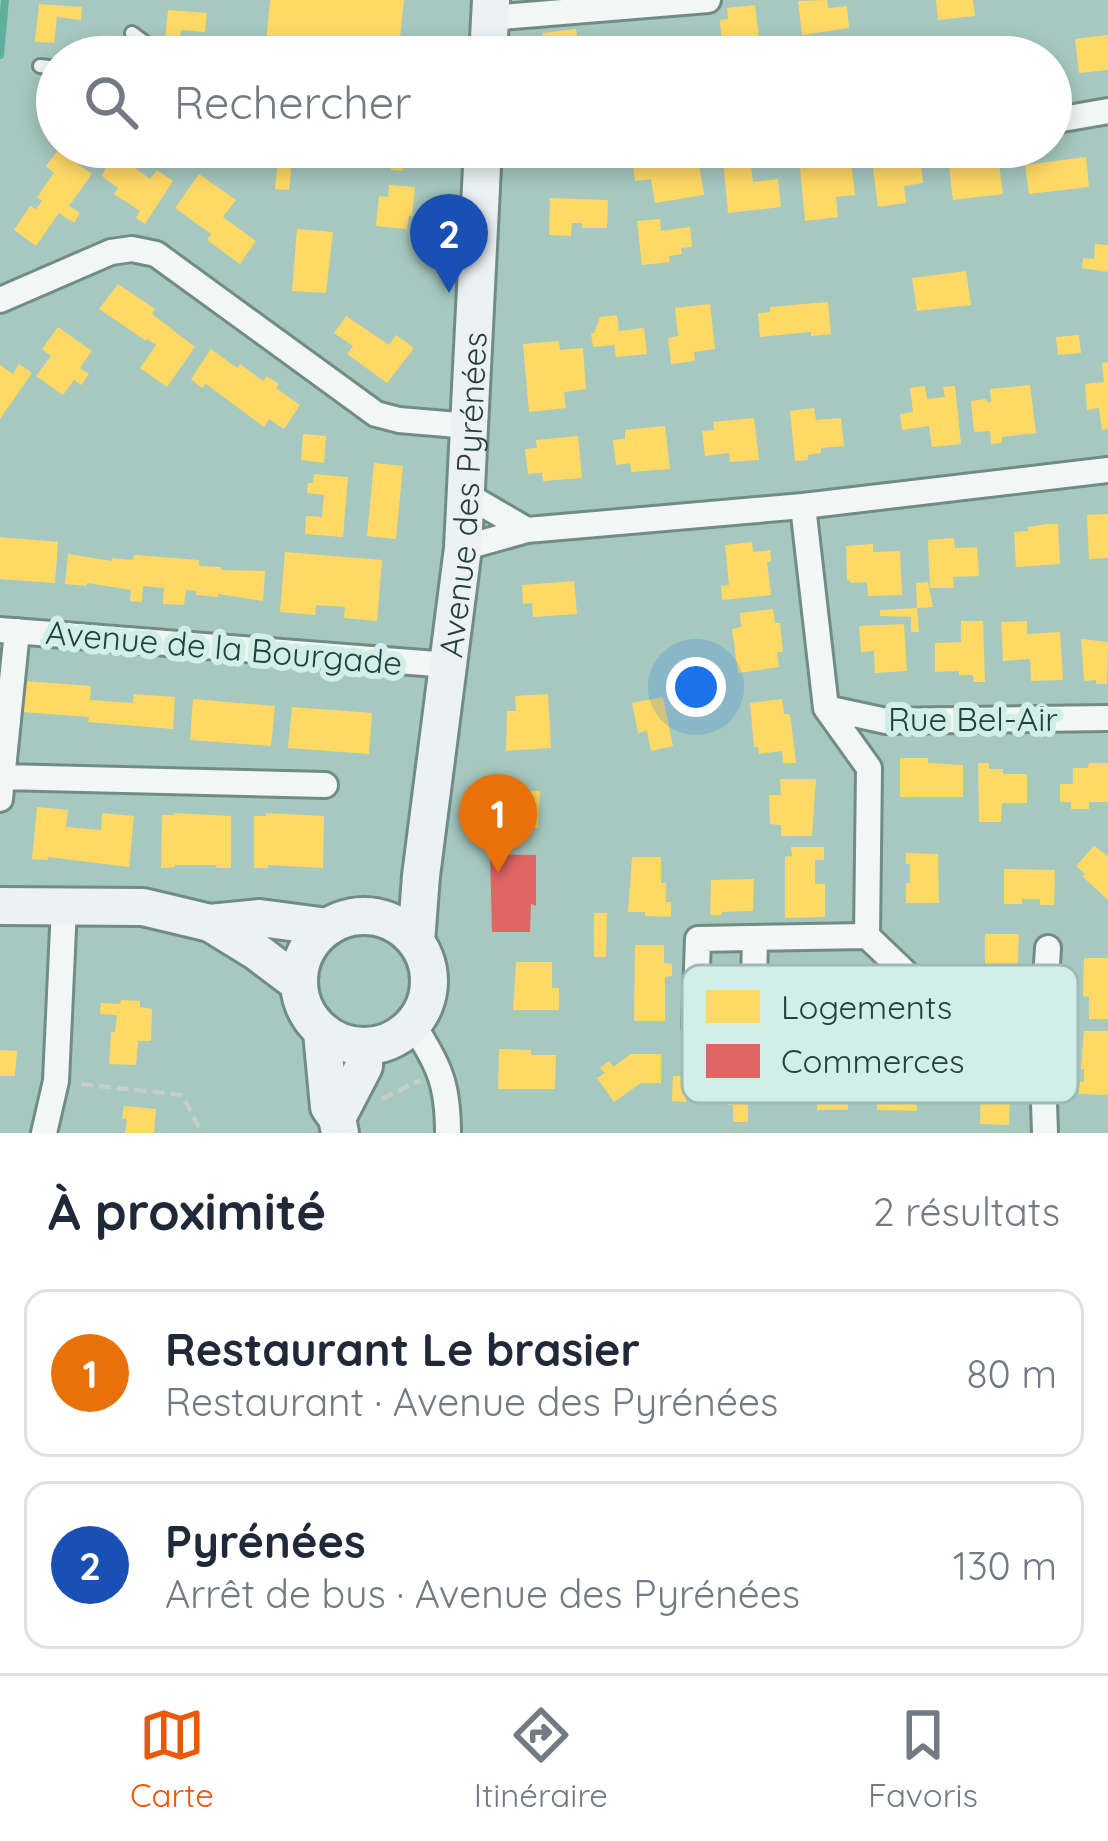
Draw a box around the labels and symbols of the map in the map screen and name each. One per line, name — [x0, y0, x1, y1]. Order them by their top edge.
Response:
pin: 2 — [410, 194, 488, 293]
street label: Avenue des Pyrénées — [429, 331, 494, 660]
street label: Avenue de la Bourgade — [44, 611, 404, 683]
your location — [666, 657, 726, 717]
street label: Rue Bel-Air — [888, 698, 1058, 739]
pin: 1 — [459, 774, 537, 873]
legend — [682, 965, 1078, 1103]
text: Logements — [781, 986, 952, 1027]
text: Commerces — [781, 1040, 965, 1081]

